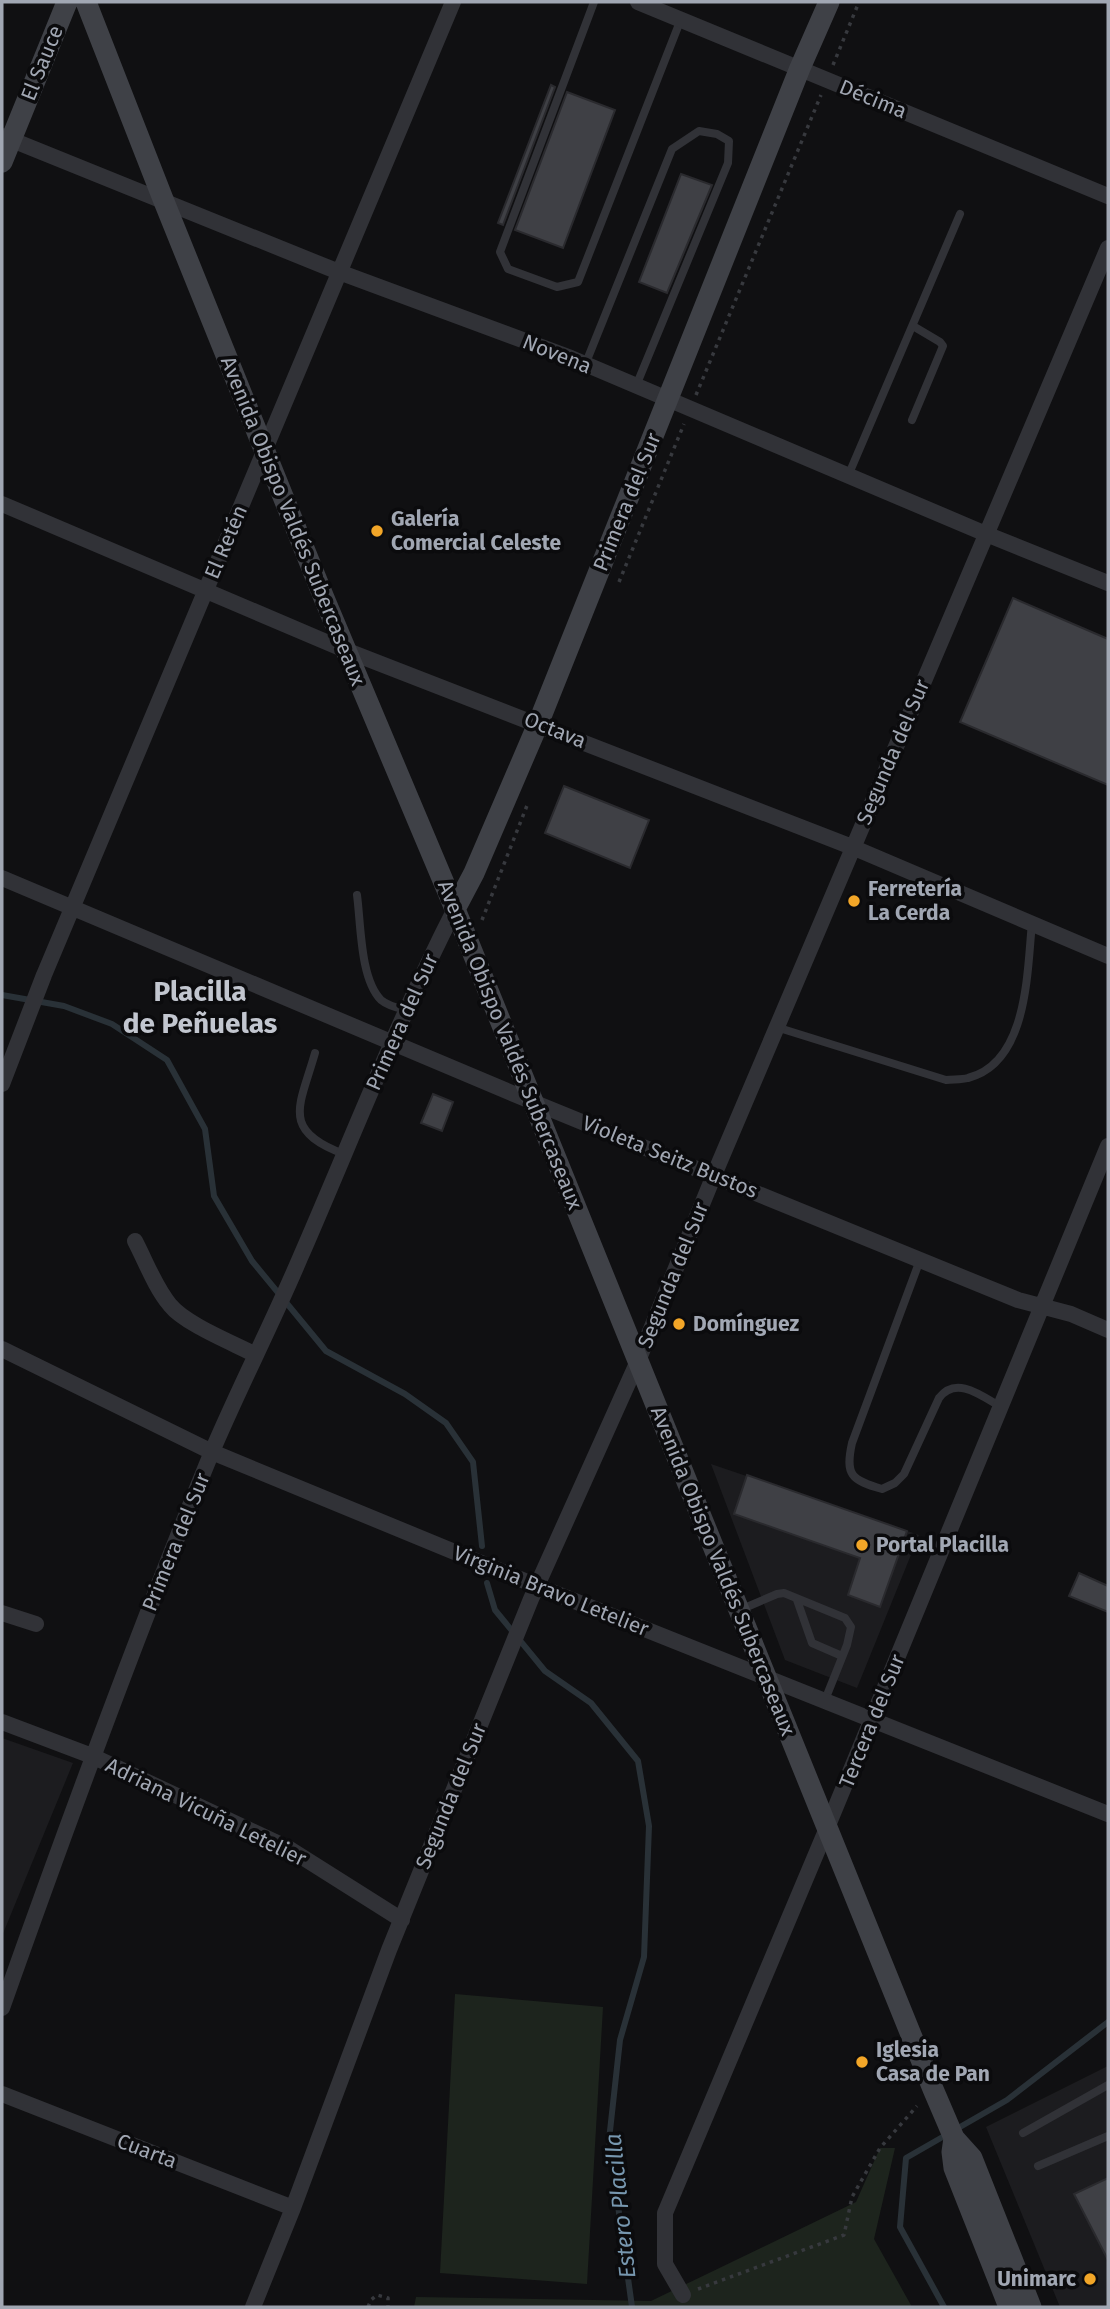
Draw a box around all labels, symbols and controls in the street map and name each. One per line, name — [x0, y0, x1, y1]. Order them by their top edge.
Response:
street label: El Sauce — [15, 22, 69, 104]
street label: Décima — [836, 74, 910, 124]
street label: Novena — [519, 328, 595, 380]
street label: Avenida Obispo Valdés Subercaseaux — [215, 352, 371, 690]
street label: Primera del Sur — [587, 429, 667, 575]
street label: El Retén — [199, 501, 253, 583]
place label: Galería Comercial Celeste — [391, 506, 561, 556]
marker: Galería Comercial Celeste — [369, 523, 385, 539]
street label: Segunda del Sur — [851, 676, 935, 828]
street label: Octava — [520, 706, 590, 754]
street label: Avenida Obispo Valdés Subercaseaux — [432, 876, 588, 1214]
place label: Ferretería La Cerda — [868, 876, 962, 926]
marker: Ferretería La Cerda — [846, 893, 862, 909]
street label: Primera del Sur — [360, 950, 444, 1094]
district label: Placilla de Peñuelas — [123, 975, 277, 1040]
street label: Violeta Seitz Bustos — [578, 1110, 762, 1204]
street label: Segunda del Sur — [632, 1198, 714, 1352]
place label: Domínguez — [693, 1311, 799, 1337]
marker: Domínguez — [671, 1316, 687, 1332]
street label: Avenida Obispo Valdés Subercaseaux — [645, 1402, 801, 1740]
street label: Primera del Sur — [136, 1469, 216, 1615]
place label: Portal Placilla — [876, 1532, 1009, 1558]
marker: Portal Placilla — [854, 1537, 870, 1553]
street label: Virginia Bravo Letelier — [449, 1540, 653, 1642]
street label: Tercera del Sur — [833, 1651, 911, 1791]
street label: Segunda del Sur — [410, 1719, 492, 1873]
street label: Adriana Vicuña Letelier — [101, 1752, 311, 1872]
place label: Iglesia Casa de Pan — [876, 2037, 990, 2087]
marker: Iglesia Casa de Pan — [854, 2054, 870, 2070]
street label: Cuarta — [113, 2128, 181, 2174]
water label: Estero Placilla — [598, 2132, 642, 2280]
place label: Unimarc — [997, 2266, 1076, 2292]
marker: Unimarc — [1082, 2271, 1098, 2287]

